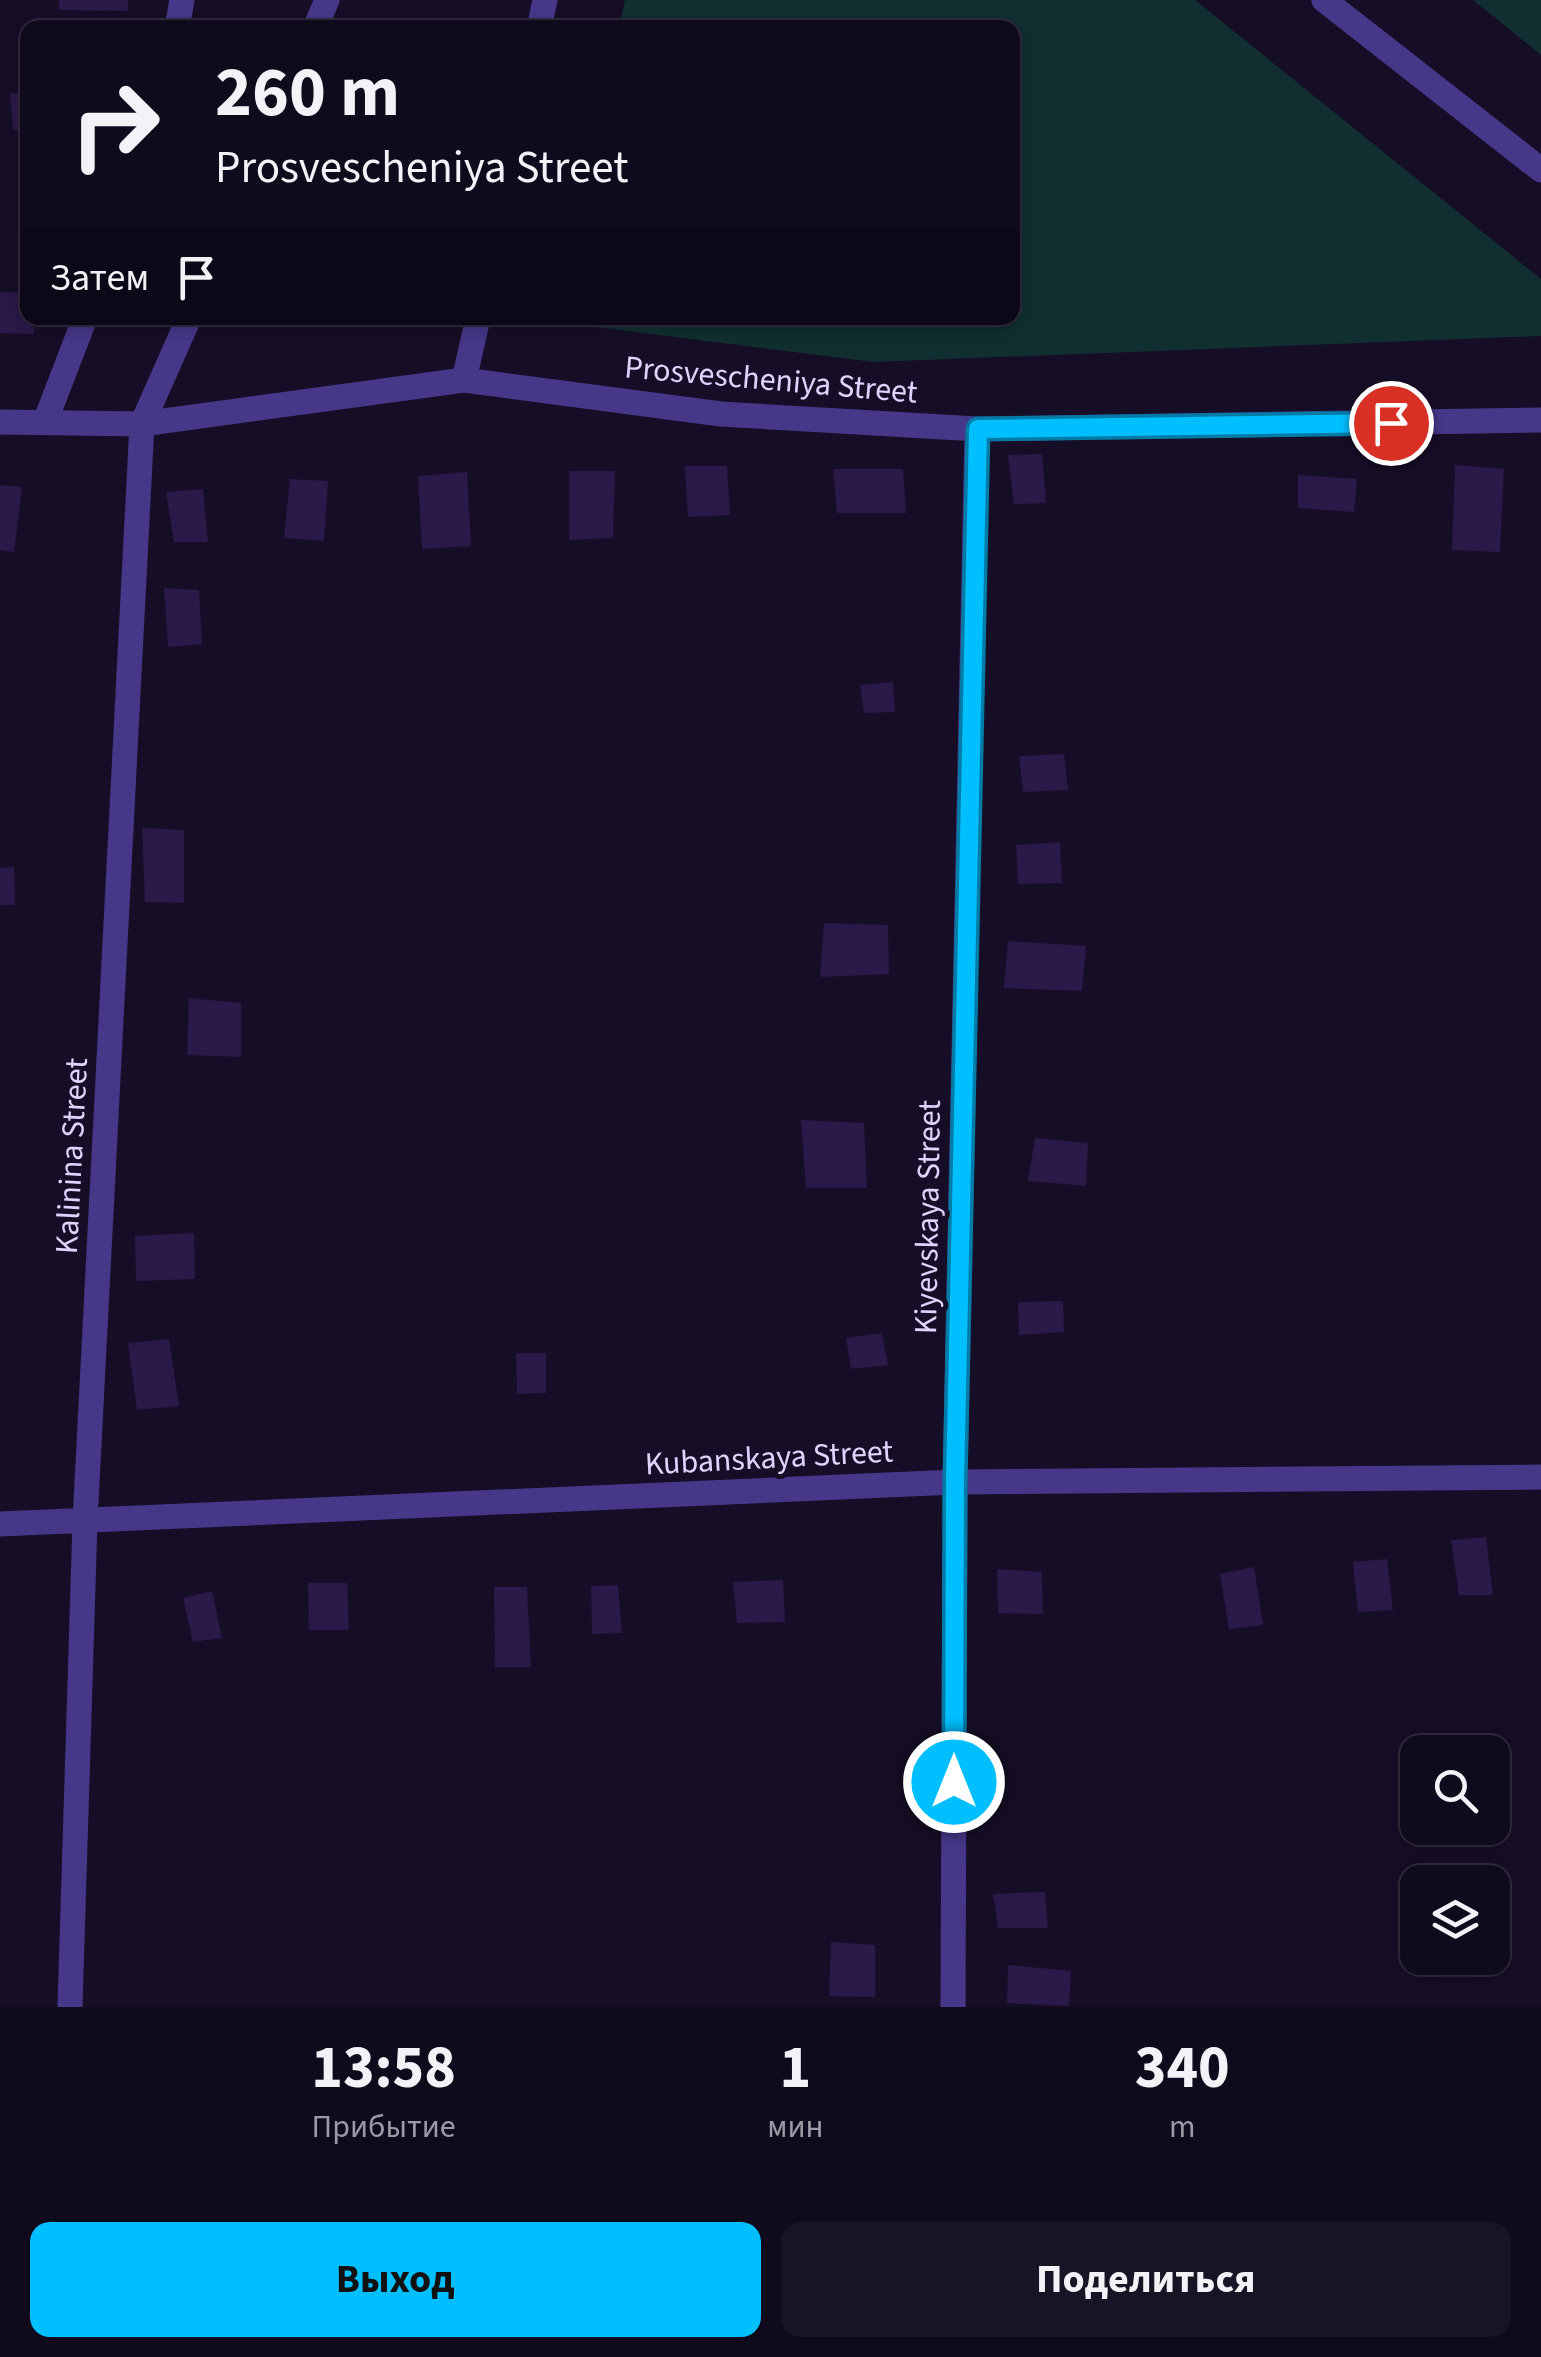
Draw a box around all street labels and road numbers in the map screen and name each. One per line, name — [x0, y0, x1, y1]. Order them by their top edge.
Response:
street label: Prosvescheniya Street — [623, 344, 920, 416]
street label: Kalinina Street — [44, 1057, 100, 1255]
street label: Kiyevskaya Street — [903, 1099, 953, 1335]
street label: Kubanskaya Street — [644, 1429, 894, 1487]

